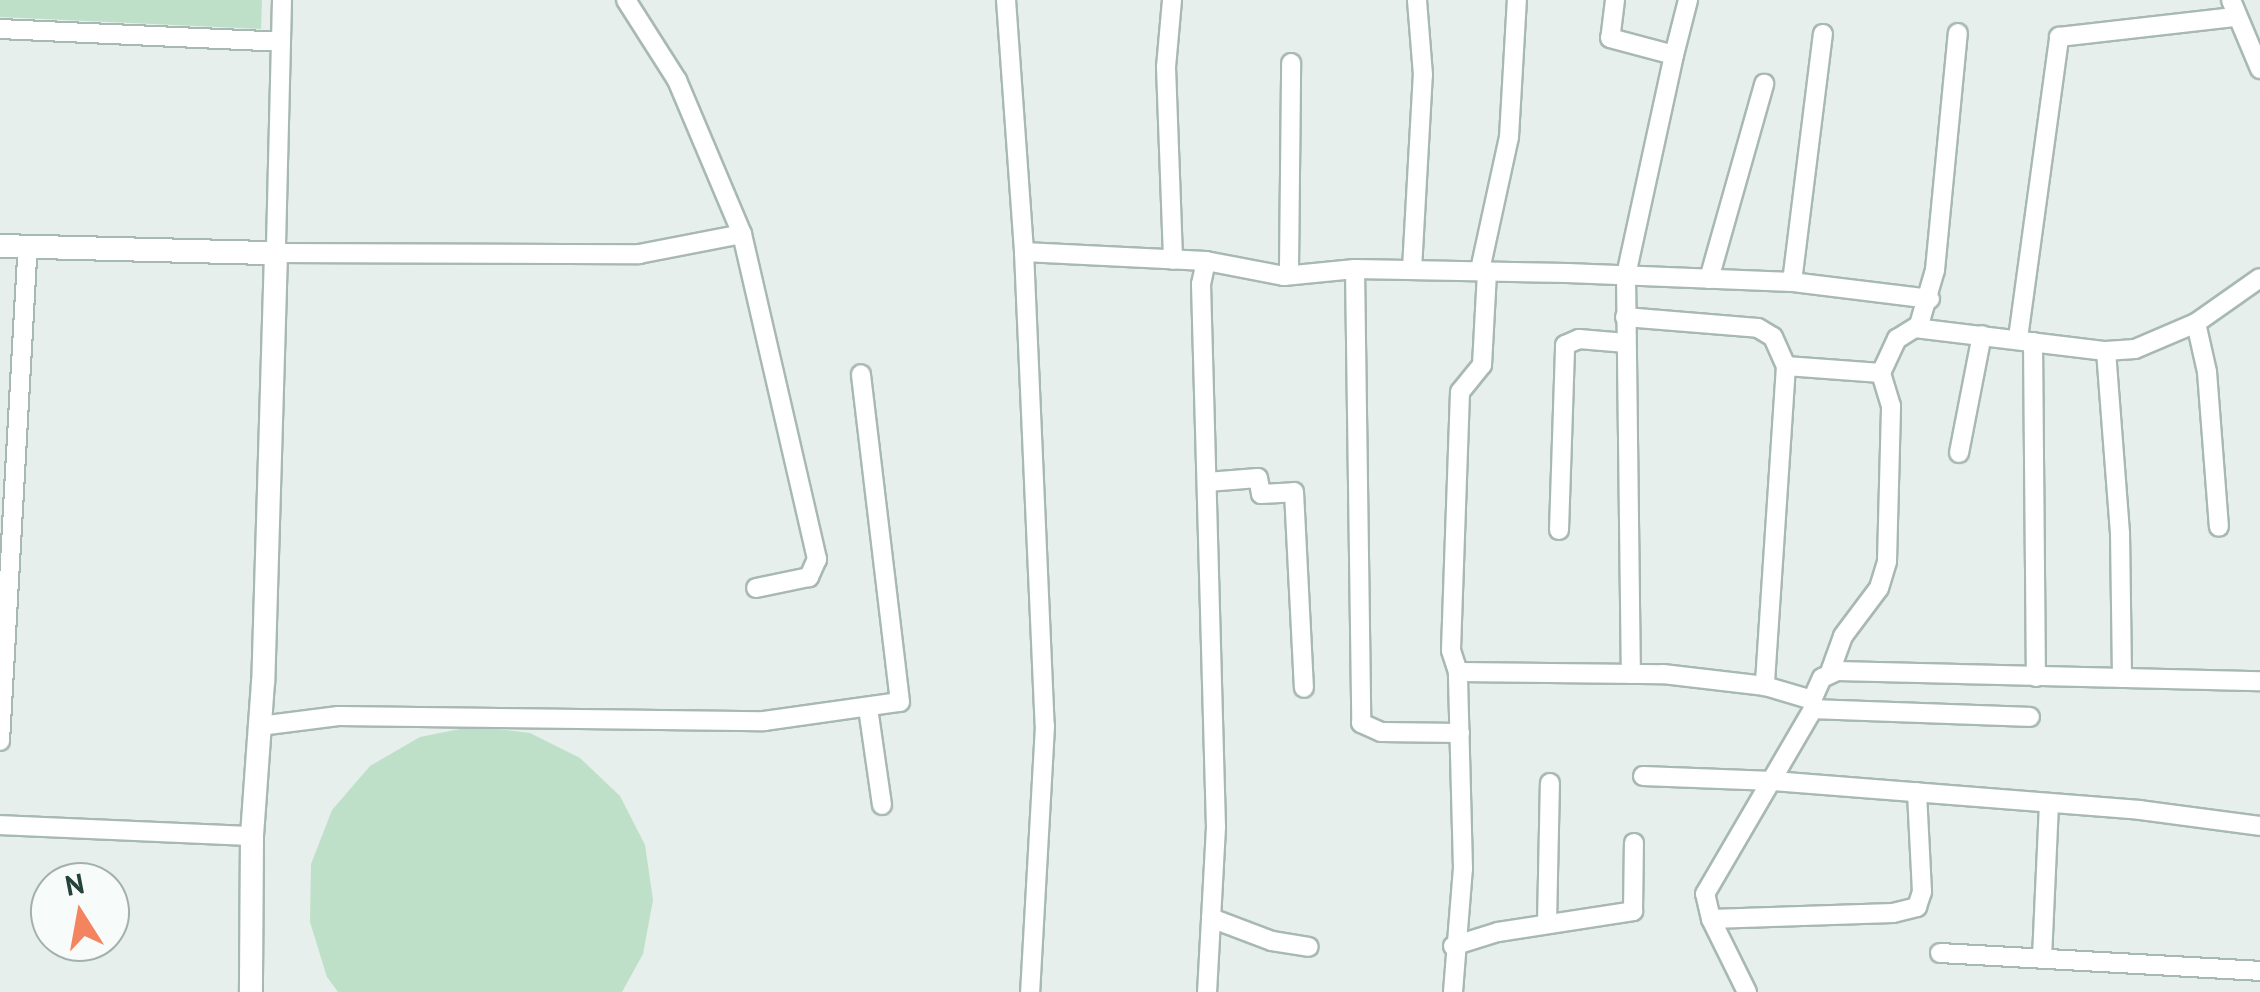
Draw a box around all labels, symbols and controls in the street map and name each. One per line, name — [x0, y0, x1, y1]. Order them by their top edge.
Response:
north arrow — [30, 862, 130, 962]
text: N — [62, 864, 87, 904]

